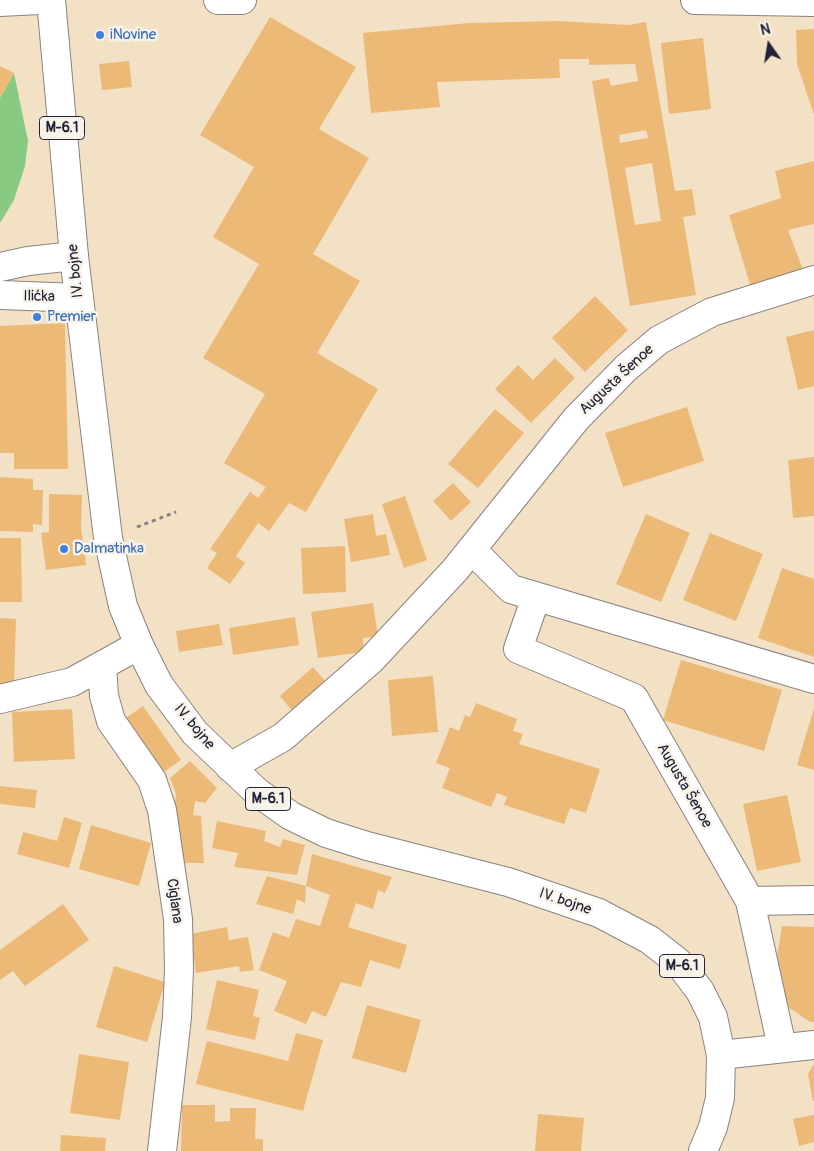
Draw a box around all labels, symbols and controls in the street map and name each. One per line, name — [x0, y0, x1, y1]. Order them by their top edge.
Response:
north arrow — [744, 20, 794, 70]
text: N — [759, 21, 772, 39]
place label: iNovine — [110, 26, 156, 44]
marker: iNovine — [94, 29, 106, 41]
road number: M-6.1 — [40, 116, 84, 140]
street label: IV. bojne — [64, 243, 88, 299]
street label: Ilićka — [23, 288, 55, 306]
place label: Premier — [47, 308, 96, 326]
marker: Premier — [31, 311, 43, 323]
street label: Augusta Šenoe — [576, 341, 658, 419]
place label: Dalmatinka — [74, 540, 144, 558]
marker: Dalmatinka — [58, 543, 70, 555]
street label: IV. bojne — [170, 700, 218, 754]
street label: Augusta Šenoe — [652, 740, 716, 832]
road number: M-6.1 — [246, 788, 290, 811]
street label: Ciglana — [162, 877, 186, 925]
street label: IV. bojne — [536, 885, 594, 919]
road number: M-6.1 — [660, 954, 704, 978]

